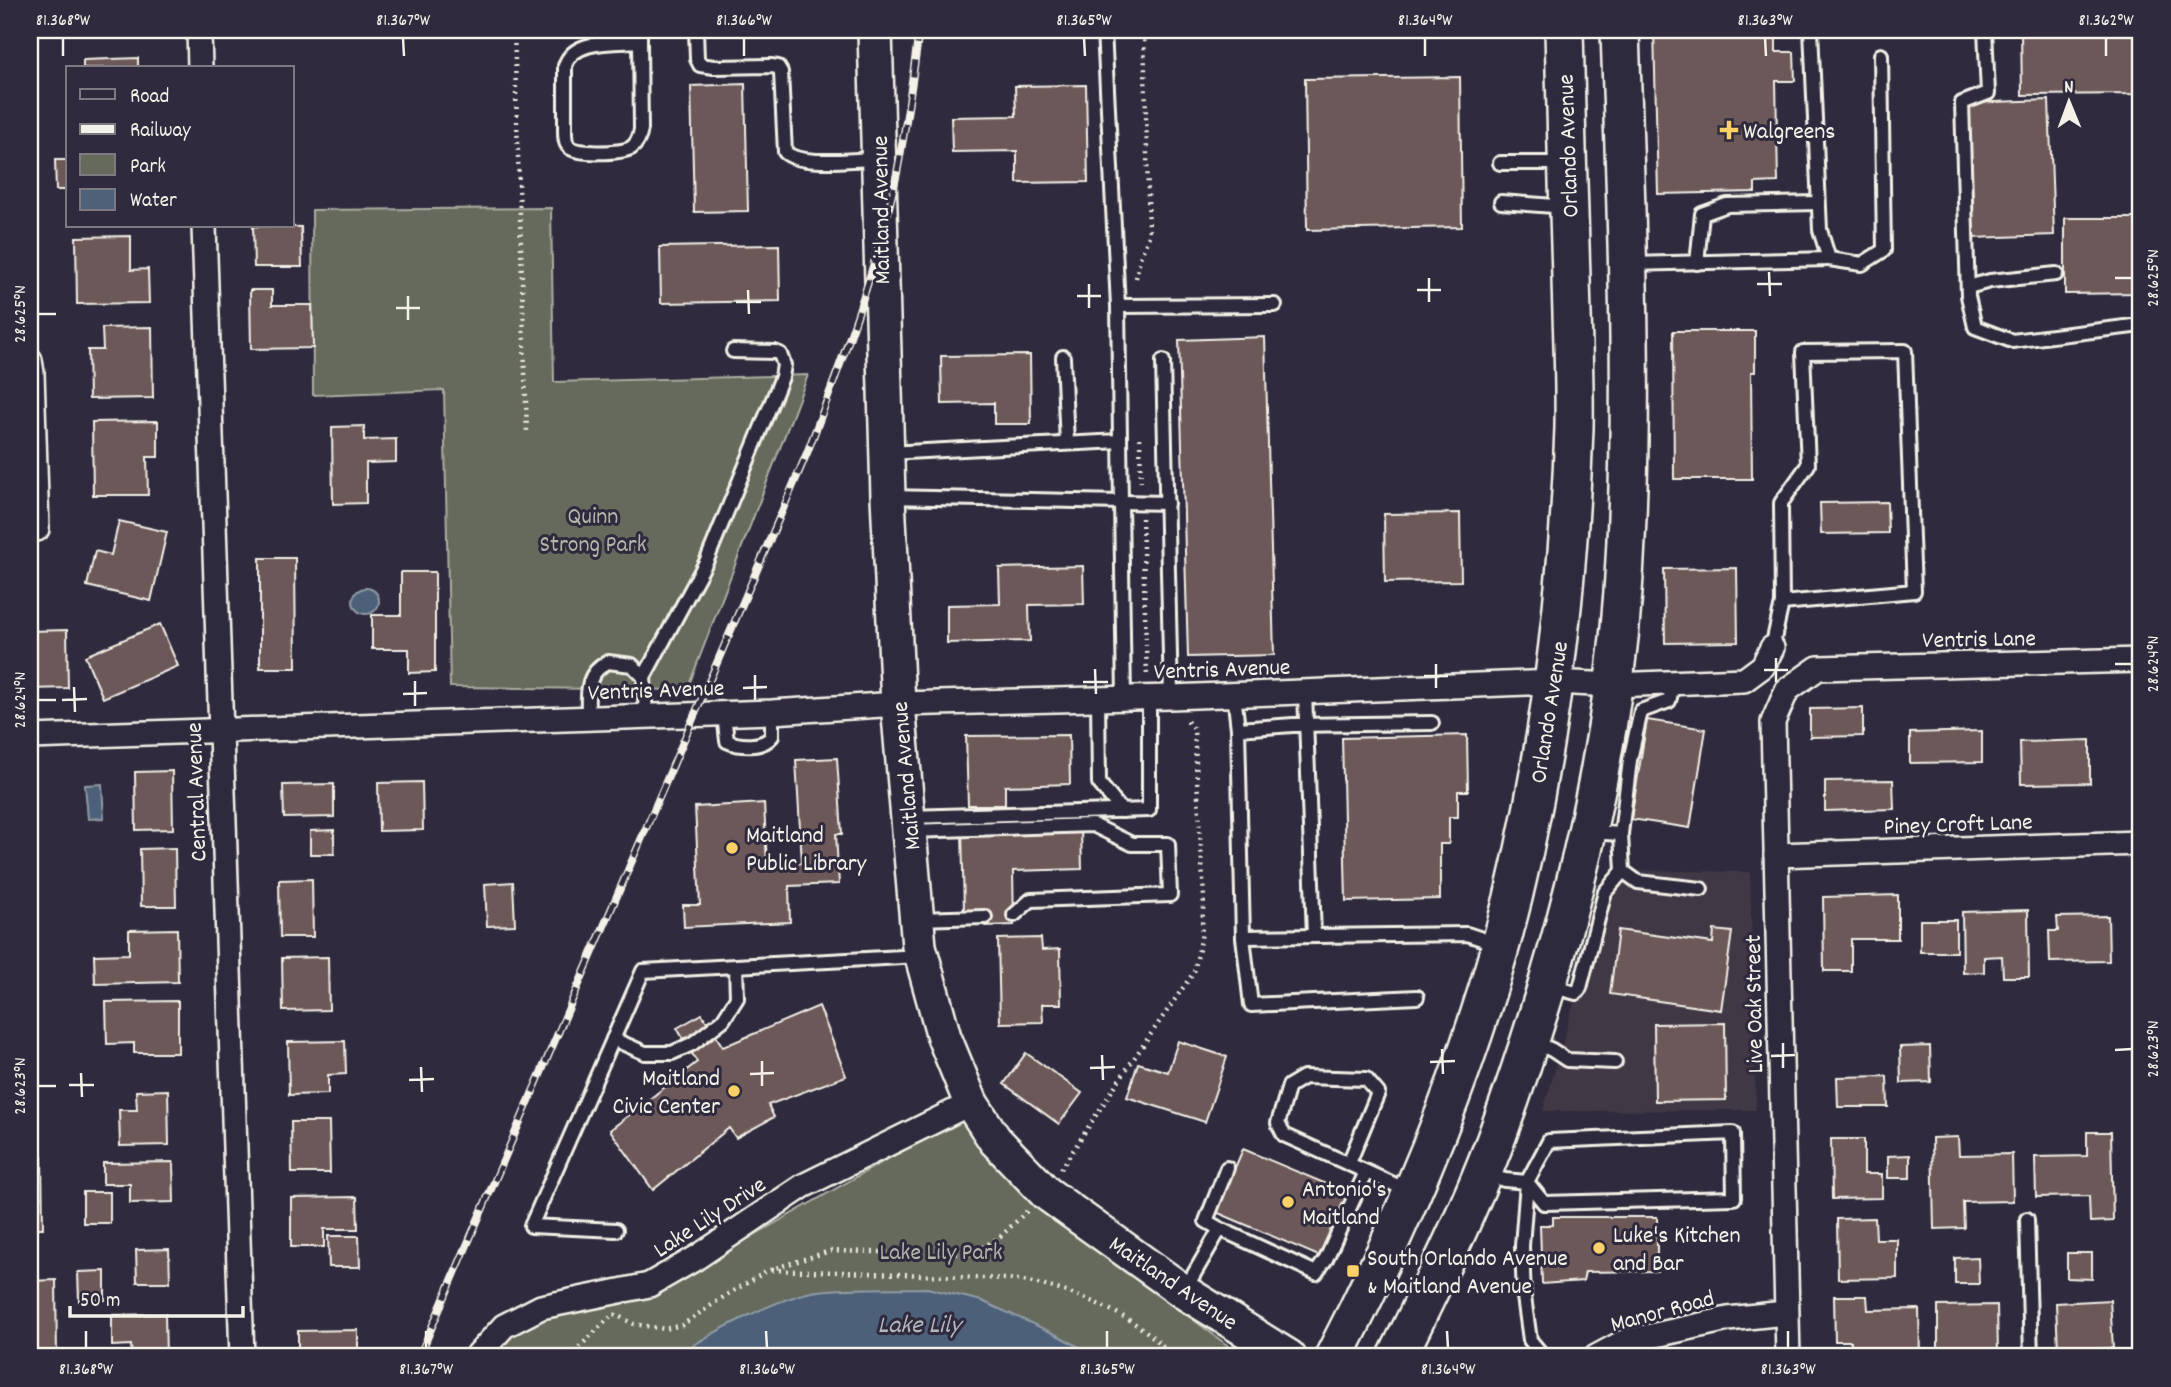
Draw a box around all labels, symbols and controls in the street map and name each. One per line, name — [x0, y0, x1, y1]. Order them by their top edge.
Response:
text: 81.368°W — [36, 9, 91, 34]
text: 81.367°W — [376, 9, 431, 34]
text: 81.366°W — [716, 9, 773, 34]
text: 81.365°W — [1056, 9, 1112, 34]
text: 81.364°W — [1398, 9, 1453, 34]
text: 81.363°W — [1737, 9, 1793, 34]
text: 81.362°W — [2079, 9, 2134, 34]
legend — [66, 66, 294, 228]
north arrow — [2035, 66, 2104, 136]
street label: Orlando Avenue — [1550, 73, 1589, 218]
text: N — [2064, 75, 2074, 102]
text: Road — [130, 83, 169, 113]
place label: Walgreens — [1743, 116, 1835, 150]
text: Railway — [130, 117, 191, 147]
marker: Walgreens — [1721, 122, 1737, 138]
street label: Maitland Avenue — [865, 135, 901, 285]
text: Park — [130, 153, 166, 183]
text: Water — [130, 187, 177, 217]
text: 28.625°N — [2142, 249, 2167, 307]
text: 28.625°N — [9, 285, 34, 343]
park label: Quinn Strong Park — [539, 501, 647, 563]
street label: Ventris Lane — [1922, 623, 2036, 659]
text: 28.624°N — [2142, 636, 2167, 692]
street label: Orlando Avenue — [1523, 639, 1579, 786]
street label: Ventris Avenue — [1153, 652, 1291, 690]
text: 28.624°N — [9, 672, 34, 728]
street label: Ventris Avenue — [587, 673, 725, 711]
street label: Maitland Avenue — [885, 700, 931, 851]
street label: Central Avenue — [179, 722, 217, 862]
street label: Piney Croft Lane — [1883, 806, 2033, 846]
place label: Maitland Public Library — [746, 820, 868, 882]
marker: Maitland Public Library — [724, 840, 740, 856]
street label: Live Oak Street — [1738, 934, 1774, 1074]
text: 28.623°N — [2142, 1020, 2167, 1078]
text: 28.623°N — [9, 1057, 34, 1115]
place label: Maitland Civic Center — [612, 1063, 720, 1125]
marker: Maitland Civic Center — [726, 1083, 742, 1099]
street label: Lake Lily Drive — [648, 1169, 774, 1268]
place label: Antonio's Maitland — [1302, 1174, 1387, 1236]
marker: Antonio's Maitland — [1280, 1194, 1296, 1210]
place label: Luke's Kitchen and Bar — [1613, 1220, 1741, 1282]
street label: Maitland Avenue — [1101, 1229, 1244, 1340]
park label: Lake Lily Park — [880, 1237, 1003, 1271]
marker: Luke's Kitchen and Bar — [1591, 1240, 1607, 1256]
place label: South Orlando Avenue & Maitland Avenue — [1367, 1243, 1568, 1305]
marker: South Orlando Avenue & Maitland Avenue — [1345, 1263, 1361, 1279]
scale bar — [70, 1275, 243, 1319]
street label: Manor Road — [1607, 1283, 1719, 1343]
text: 50 m — [80, 1287, 120, 1317]
water label: Lake Lily — [878, 1308, 964, 1345]
text: 81.368°W — [59, 1358, 114, 1383]
text: 81.367°W — [399, 1358, 454, 1383]
text: 81.366°W — [739, 1358, 796, 1383]
text: 81.365°W — [1079, 1358, 1135, 1383]
text: 81.364°W — [1421, 1358, 1476, 1383]
text: 81.363°W — [1760, 1358, 1816, 1383]

